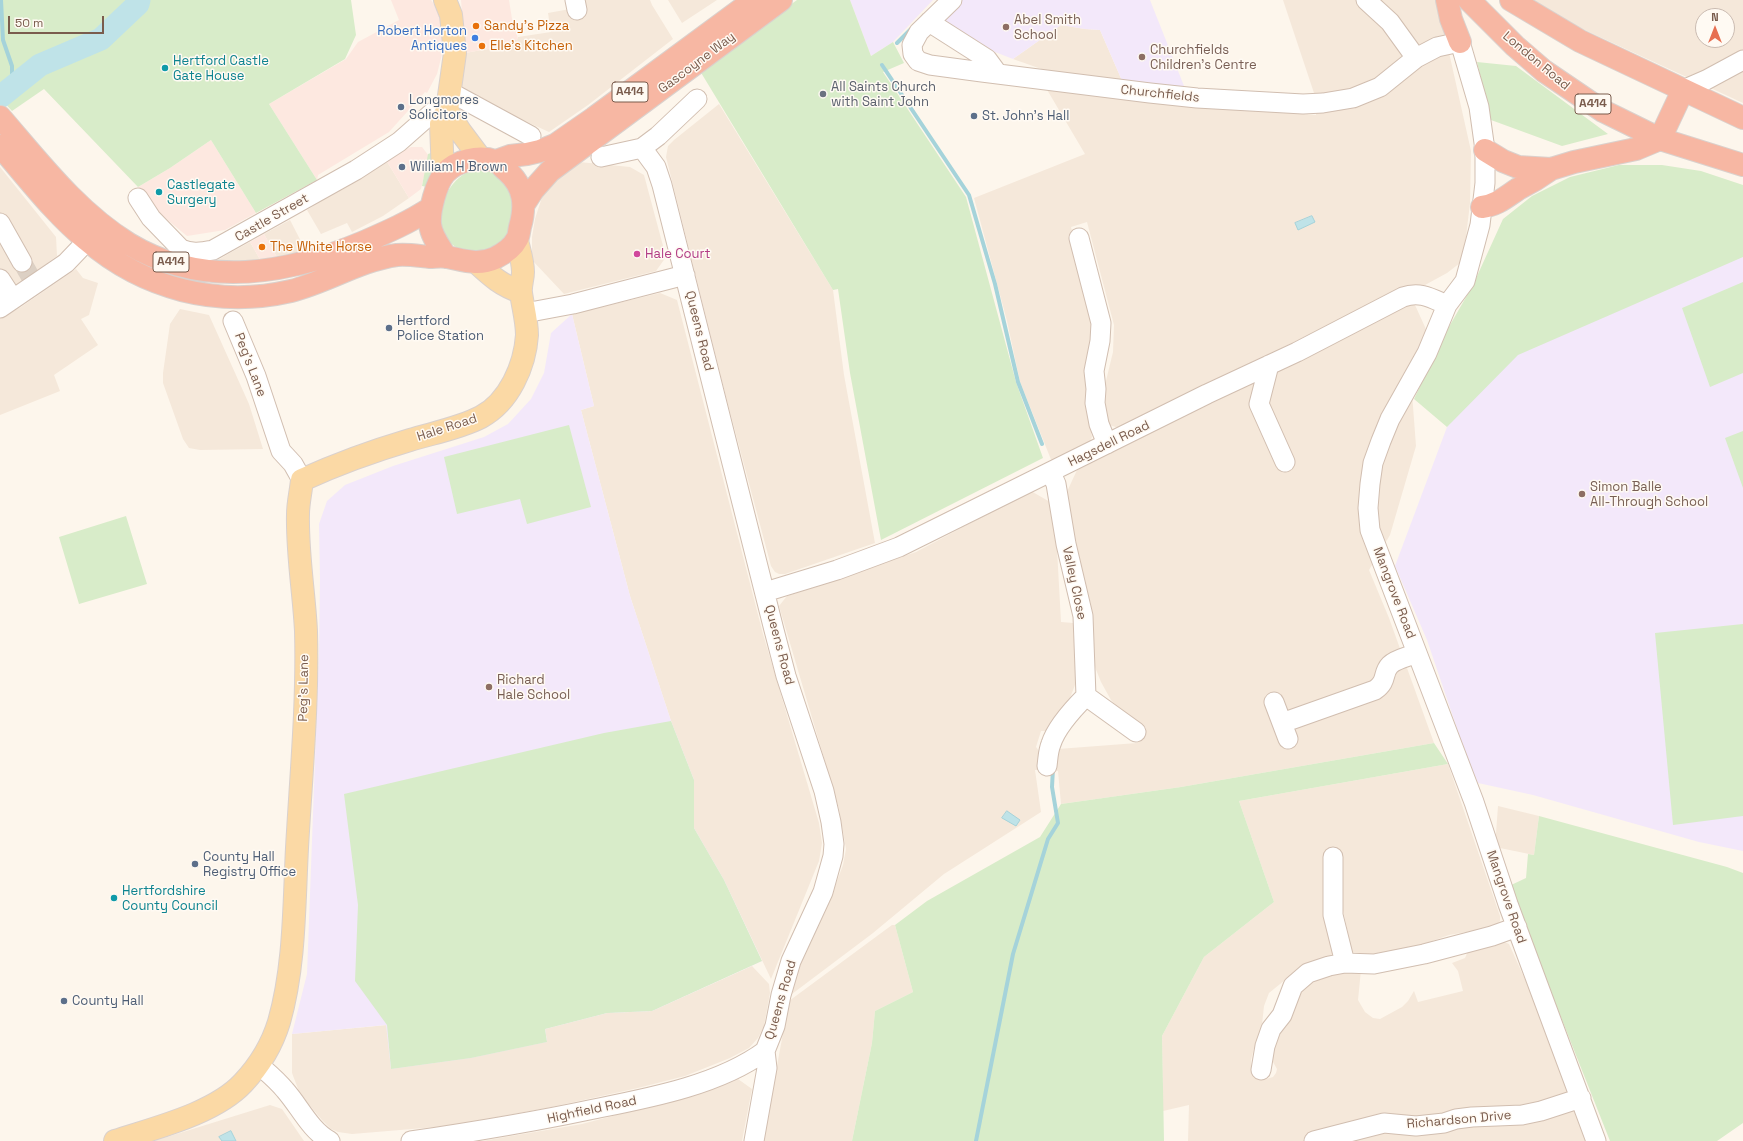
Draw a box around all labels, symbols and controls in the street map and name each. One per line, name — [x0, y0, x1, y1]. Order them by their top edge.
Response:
scale bar — [10, 8, 106, 34]
north arrow — [1695, 8, 1735, 48]
text: N — [1711, 10, 1719, 24]
place label: Abel Smith School — [1014, 12, 1081, 43]
text: 50 m — [15, 15, 43, 31]
place label: Sandy's Pizza — [484, 18, 569, 34]
marker: Sandy's Pizza — [471, 21, 481, 31]
marker: Abel Smith School — [1001, 22, 1011, 32]
place label: Robert Horton Antiques — [377, 23, 467, 54]
street label: London Road — [1499, 28, 1573, 94]
street label: Gascoyne Way — [656, 29, 738, 97]
marker: Robert Horton Antiques — [470, 33, 480, 43]
place label: Elle's Kitchen — [490, 38, 573, 54]
marker: Elle's Kitchen — [477, 41, 487, 51]
place label: Churchfields Children’s Centre — [1150, 42, 1257, 73]
marker: Churchfields Children’s Centre — [1137, 52, 1147, 62]
place label: Hertford Castle Gate House — [173, 53, 269, 84]
marker: Hertford Castle Gate House — [160, 63, 170, 73]
place label: All Saints Church with Saint John — [831, 79, 936, 110]
road number: A414 — [612, 82, 648, 102]
street label: Churchfields — [1120, 82, 1200, 106]
marker: All Saints Church with Saint John — [818, 89, 828, 99]
place label: Longmores Solicitors — [409, 92, 479, 123]
road number: A414 — [1575, 94, 1611, 114]
marker: Longmores Solicitors — [396, 102, 406, 112]
place label: St. John's Hall — [982, 108, 1069, 124]
marker: St. John's Hall — [969, 111, 979, 121]
place label: William H Brown — [410, 159, 508, 175]
marker: William H Brown — [397, 162, 407, 172]
place label: Castlegate Surgery — [167, 177, 235, 208]
marker: Castlegate Surgery — [154, 187, 164, 197]
street label: Castle Street — [232, 191, 312, 245]
place label: The White Horse — [270, 239, 372, 255]
marker: The White Horse — [257, 242, 267, 252]
place label: Hale Court — [645, 246, 710, 262]
marker: Hale Court — [632, 249, 642, 259]
road number: A414 — [153, 252, 189, 272]
street label: Queens Road — [681, 289, 717, 373]
place label: Hertford Police Station — [397, 313, 484, 344]
marker: Hertford Police Station — [384, 323, 394, 333]
street label: Peg's Lane — [231, 331, 269, 399]
street label: Hale Road — [415, 411, 479, 445]
street label: Hagsdell Road — [1066, 418, 1152, 470]
place label: Simon Balle All-Through School — [1590, 479, 1708, 510]
marker: Simon Balle All-Through School — [1577, 489, 1587, 499]
street label: Valley Close — [1059, 545, 1089, 621]
street label: Mangrove Road — [1369, 545, 1419, 641]
street label: Queens Road — [761, 603, 797, 687]
street label: Peg's Lane — [296, 654, 312, 722]
place label: Richard Hale School — [497, 672, 570, 703]
marker: Richard Hale School — [484, 682, 494, 692]
place label: County Hall Registry Office — [203, 849, 296, 880]
street label: Mangrove Road — [1483, 849, 1529, 945]
marker: County Hall Registry Office — [190, 859, 200, 869]
place label: Hertfordshire County Council — [122, 883, 218, 914]
marker: Hertfordshire County Council — [109, 893, 119, 903]
street label: Queens Road — [762, 958, 800, 1042]
place label: County Hall — [72, 993, 144, 1009]
marker: County Hall — [59, 996, 69, 1006]
street label: Highfield Road — [546, 1093, 638, 1127]
street label: Richardson Drive — [1406, 1108, 1512, 1132]

